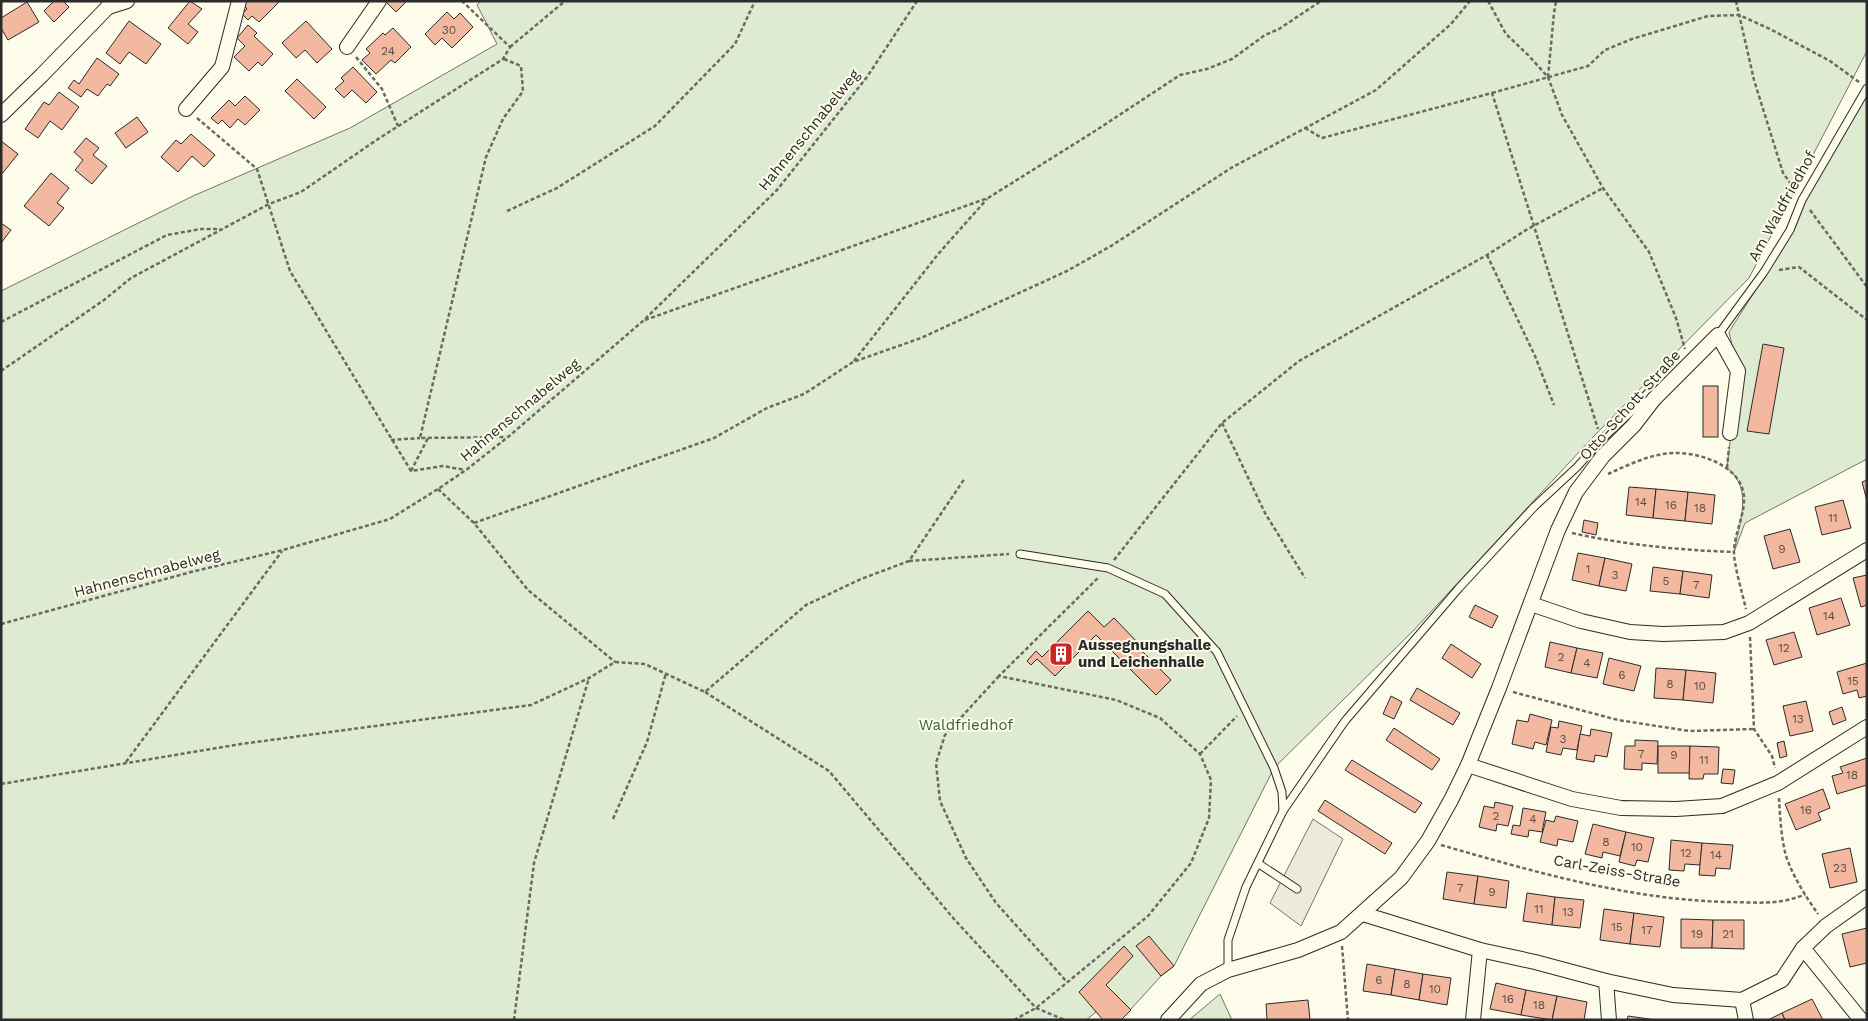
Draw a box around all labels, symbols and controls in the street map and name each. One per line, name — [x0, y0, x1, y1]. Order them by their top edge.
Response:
house number: 30 — [442, 23, 456, 37]
house number: 24 — [381, 44, 395, 58]
street label: Hahnenschnabelweg — [755, 66, 863, 194]
street label: Am Waldfriedhof — [1744, 148, 1820, 264]
street label: Otto-Schott-Straße — [1576, 346, 1684, 464]
street label: Hahnenschnabelweg — [457, 355, 583, 465]
house number: 14 — [1635, 495, 1647, 509]
house number: 16 — [1665, 498, 1677, 512]
house number: 18 — [1694, 501, 1706, 515]
house number: 11 — [1828, 511, 1838, 525]
house number: 9 — [1778, 542, 1786, 556]
street label: Hahnenschnabelweg — [72, 545, 222, 601]
house number: 1 — [1586, 562, 1590, 576]
house number: 3 — [1612, 568, 1619, 582]
house number: 5 — [1663, 574, 1670, 588]
house number: 7 — [1693, 578, 1700, 592]
house number: 14 — [1823, 609, 1835, 623]
place label: Aussegnungshalle und Leichenhalle — [1078, 636, 1211, 671]
building icon: Aussegnungshalle und Leichenhalle — [1048, 641, 1074, 667]
house number: 12 — [1778, 641, 1790, 655]
house number: 2 — [1558, 650, 1565, 664]
house number: 4 — [1583, 656, 1591, 670]
house number: 6 — [1618, 668, 1626, 682]
house number: 15 — [1847, 674, 1859, 688]
house number: 8 — [1666, 677, 1674, 691]
house number: 10 — [1694, 679, 1706, 693]
house number: 13 — [1792, 712, 1804, 726]
park label: Waldfriedhof — [919, 716, 1013, 734]
house number: 3 — [1560, 732, 1567, 746]
house number: 7 — [1638, 747, 1645, 761]
house number: 9 — [1670, 748, 1678, 762]
house number: 11 — [1699, 753, 1709, 767]
house number: 18 — [1846, 768, 1858, 782]
house number: 16 — [1800, 803, 1812, 817]
house number: 2 — [1493, 809, 1500, 823]
house number: 4 — [1529, 812, 1537, 826]
house number: 8 — [1602, 835, 1610, 849]
house number: 10 — [1631, 840, 1643, 854]
house number: 12 — [1680, 846, 1692, 860]
house number: 14 — [1710, 848, 1722, 862]
street label: Carl-Zeiss-Straße — [1552, 851, 1682, 891]
house number: 23 — [1833, 861, 1847, 875]
house number: 7 — [1457, 881, 1464, 895]
house number: 9 — [1488, 885, 1496, 899]
house number: 11 — [1534, 902, 1544, 916]
house number: 13 — [1562, 905, 1574, 919]
house number: 15 — [1611, 920, 1623, 934]
house number: 17 — [1641, 923, 1653, 937]
house number: 19 — [1691, 927, 1703, 941]
house number: 21 — [1722, 927, 1734, 941]
house number: 6 — [1375, 973, 1383, 987]
house number: 8 — [1403, 977, 1411, 991]
house number: 10 — [1429, 982, 1441, 996]
house number: 16 — [1502, 992, 1514, 1006]
house number: 18 — [1533, 998, 1545, 1012]

